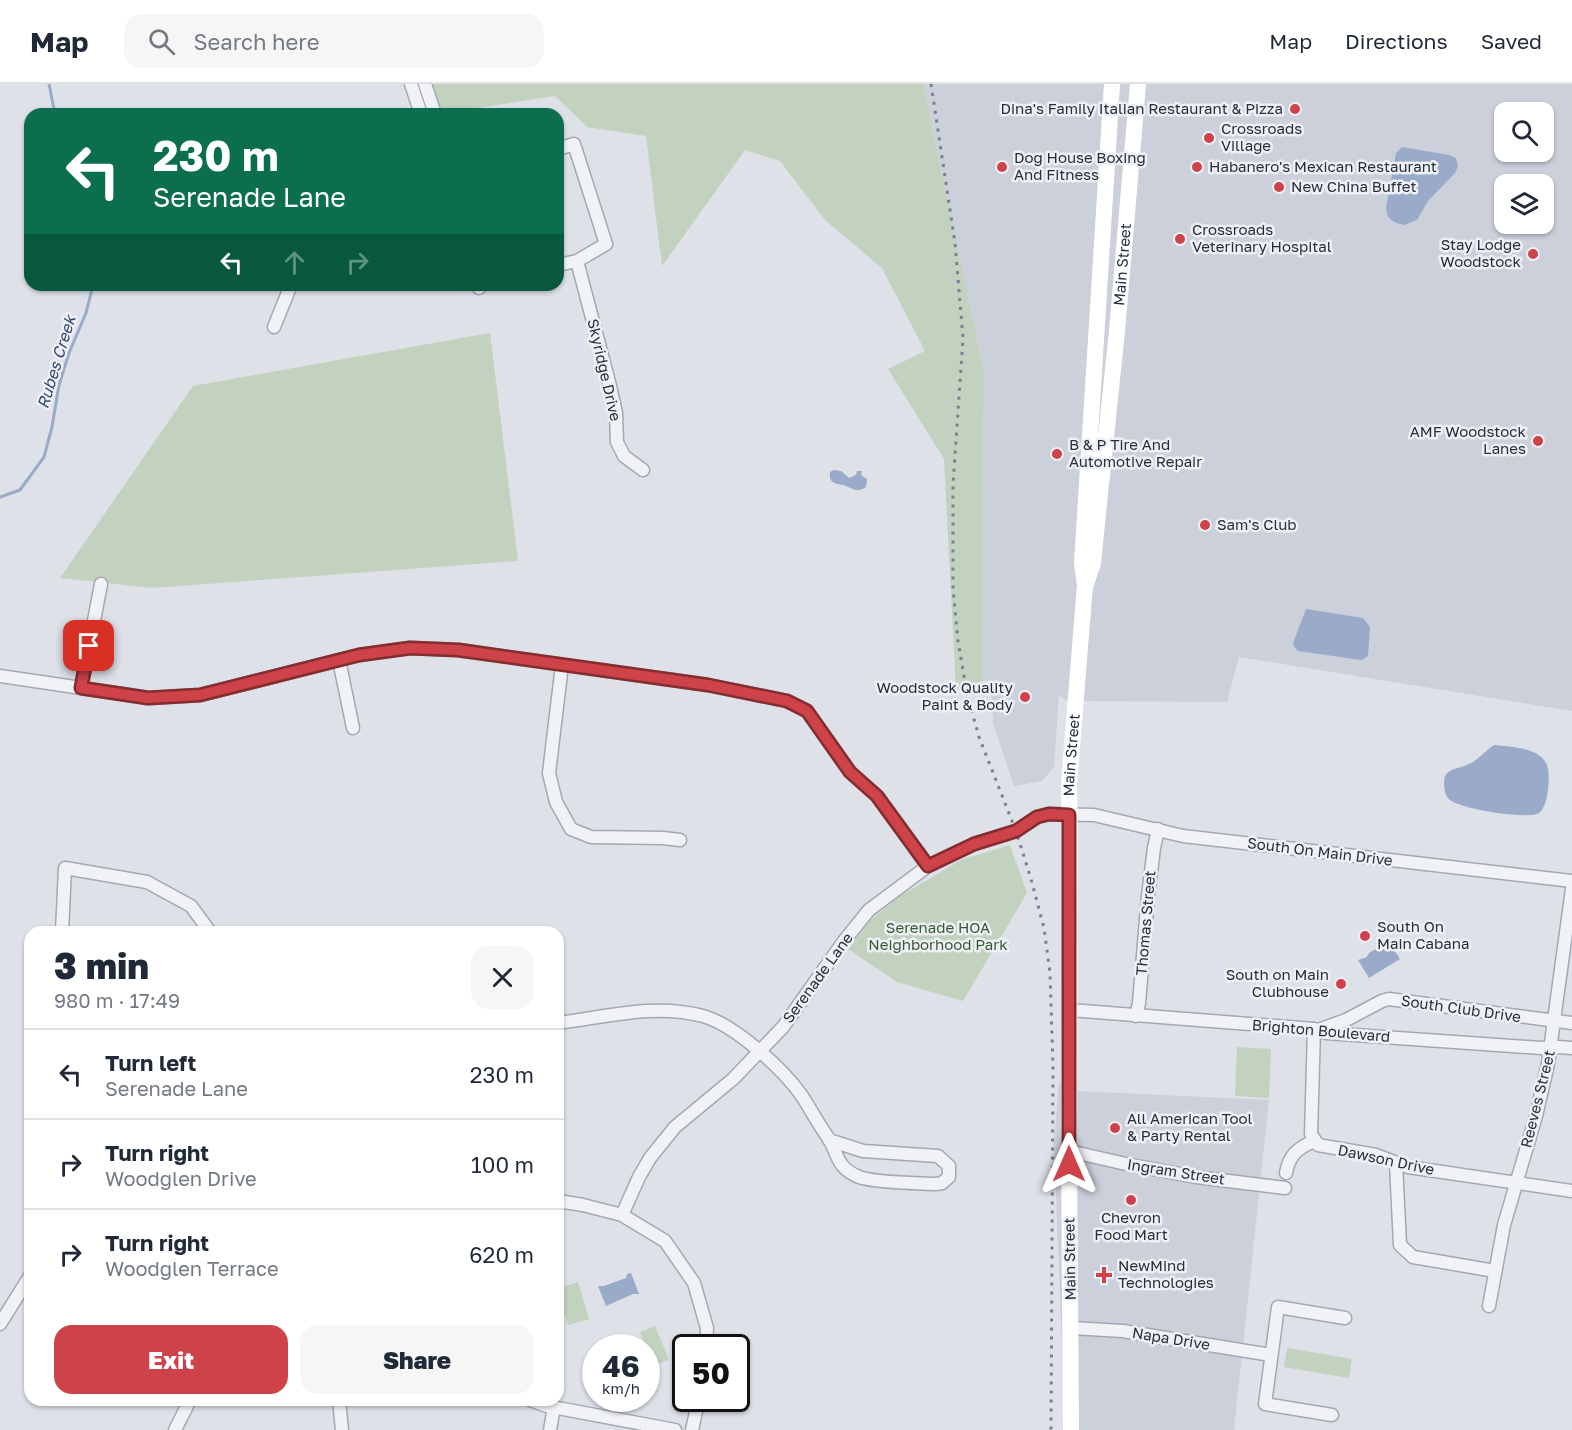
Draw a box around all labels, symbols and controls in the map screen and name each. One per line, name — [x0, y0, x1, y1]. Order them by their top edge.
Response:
search box — [124, 14, 544, 68]
text: Map — [30, 25, 88, 58]
icon: search — [145, 25, 178, 58]
text: Search here — [193, 28, 319, 55]
text: Map — [1269, 28, 1312, 54]
text: Directions — [1345, 28, 1448, 54]
text: Saved — [1481, 28, 1542, 54]
place label: Dina's Family Italian Restaurant & Pizza — [1001, 99, 1283, 117]
marker: Dina's Family Italian Restaurant & Pizza — [1288, 102, 1302, 116]
map controls — [1494, 102, 1554, 234]
button: search — [1494, 102, 1554, 162]
place label: Crossroads Village — [1221, 119, 1302, 154]
text: 230 m — [153, 130, 279, 180]
marker: Crossroads Village — [1202, 131, 1216, 145]
icon: left — [54, 132, 132, 210]
place label: Dog House Boxing And Fitness — [1014, 148, 1146, 183]
place label: Habanero's Mexican Restaurant — [1209, 157, 1437, 175]
marker: Dog House Boxing And Fitness — [995, 160, 1009, 174]
marker: Habanero's Mexican Restaurant — [1190, 160, 1204, 174]
button: layers — [1494, 174, 1554, 234]
place label: New China Buffet — [1291, 177, 1417, 195]
marker: New China Buffet — [1272, 180, 1286, 194]
text: Serenade Lane — [153, 181, 346, 213]
place label: Crossroads Veterinary Hospital — [1192, 220, 1332, 255]
street label: Main Street — [1109, 222, 1134, 307]
marker: Crossroads Veterinary Hospital — [1173, 232, 1187, 246]
place label: Stay Lodge Woodstock — [1440, 235, 1522, 270]
icon: left — [215, 246, 248, 279]
icon: ahead — [278, 246, 311, 279]
icon: right — [341, 246, 374, 279]
marker: Stay Lodge Woodstock — [1526, 247, 1540, 261]
water label: Rubes Creek — [32, 311, 80, 411]
street label: Skyridge Drive — [584, 317, 626, 423]
place label: AMF Woodstock Lanes — [1410, 422, 1527, 457]
marker: AMF Woodstock Lanes — [1531, 434, 1545, 448]
place label: B & P Tire And Automotive Repair — [1069, 435, 1202, 470]
marker: B & P Tire And Automotive Repair — [1050, 447, 1064, 461]
place label: Sam's Club — [1217, 515, 1297, 533]
marker: Sam's Club — [1198, 518, 1212, 532]
pin — [63, 620, 114, 671]
icon: arrive — [72, 629, 105, 662]
place label: Woodstock Quality Paint & Body — [876, 678, 1014, 713]
marker: Woodstock Quality Paint & Body — [1018, 690, 1032, 704]
street label: Main Street — [1059, 713, 1083, 797]
street label: South On Main Drive — [1246, 833, 1394, 869]
street label: Thomas Street — [1131, 870, 1159, 976]
place label: South On Main Cabana — [1377, 917, 1469, 952]
park label: Serenade HOA Neighborhood Park — [868, 918, 1008, 953]
street label: Serenade Lane — [778, 929, 856, 1026]
marker: South On Main Cabana — [1358, 929, 1372, 943]
text: 3 min — [54, 944, 149, 987]
button: close — [471, 946, 534, 1009]
place label: South on Main Clubhouse — [1226, 965, 1329, 1000]
marker: South on Main Clubhouse — [1334, 977, 1348, 991]
text: 980 m · 17:49 — [54, 988, 180, 1012]
street label: South Club Drive — [1400, 991, 1523, 1025]
street label: Brighton Boulevard — [1251, 1015, 1391, 1045]
street label: Reeves Street — [1516, 1048, 1558, 1149]
text: Turn left — [105, 1049, 196, 1076]
icon: left — [54, 1058, 87, 1091]
text: 230 m — [470, 1061, 534, 1088]
text: Serenade Lane — [105, 1076, 248, 1100]
place label: All American Tool & Party Rental — [1127, 1109, 1253, 1144]
marker: All American Tool & Party Rental — [1108, 1121, 1122, 1135]
position arrow — [1037, 1132, 1101, 1196]
text: Turn right — [105, 1139, 209, 1166]
street label: Dawson Drive — [1336, 1140, 1436, 1178]
icon: right — [54, 1148, 87, 1181]
text: 100 m — [471, 1151, 534, 1178]
street label: Ingram Street — [1126, 1154, 1226, 1188]
text: Woodglen Drive — [105, 1166, 257, 1190]
marker: Chevron Food Mart — [1124, 1193, 1138, 1207]
place label: Chevron Food Mart — [1094, 1208, 1168, 1243]
street label: Main Street — [1059, 1217, 1079, 1301]
text: Turn right — [105, 1229, 209, 1256]
icon: right — [54, 1238, 87, 1271]
text: 620 m — [469, 1241, 534, 1268]
text: Woodglen Terrace — [105, 1256, 279, 1280]
place label: NewMind Technologies — [1118, 1256, 1214, 1291]
marker: NewMind Technologies — [1095, 1266, 1113, 1284]
street label: Napa Drive — [1131, 1323, 1212, 1353]
button: Exit — [54, 1325, 288, 1394]
button: Share — [300, 1325, 534, 1394]
speed limit sign: 50 — [672, 1334, 750, 1412]
text: 46 — [602, 1348, 640, 1384]
text: km/h — [602, 1379, 640, 1397]

